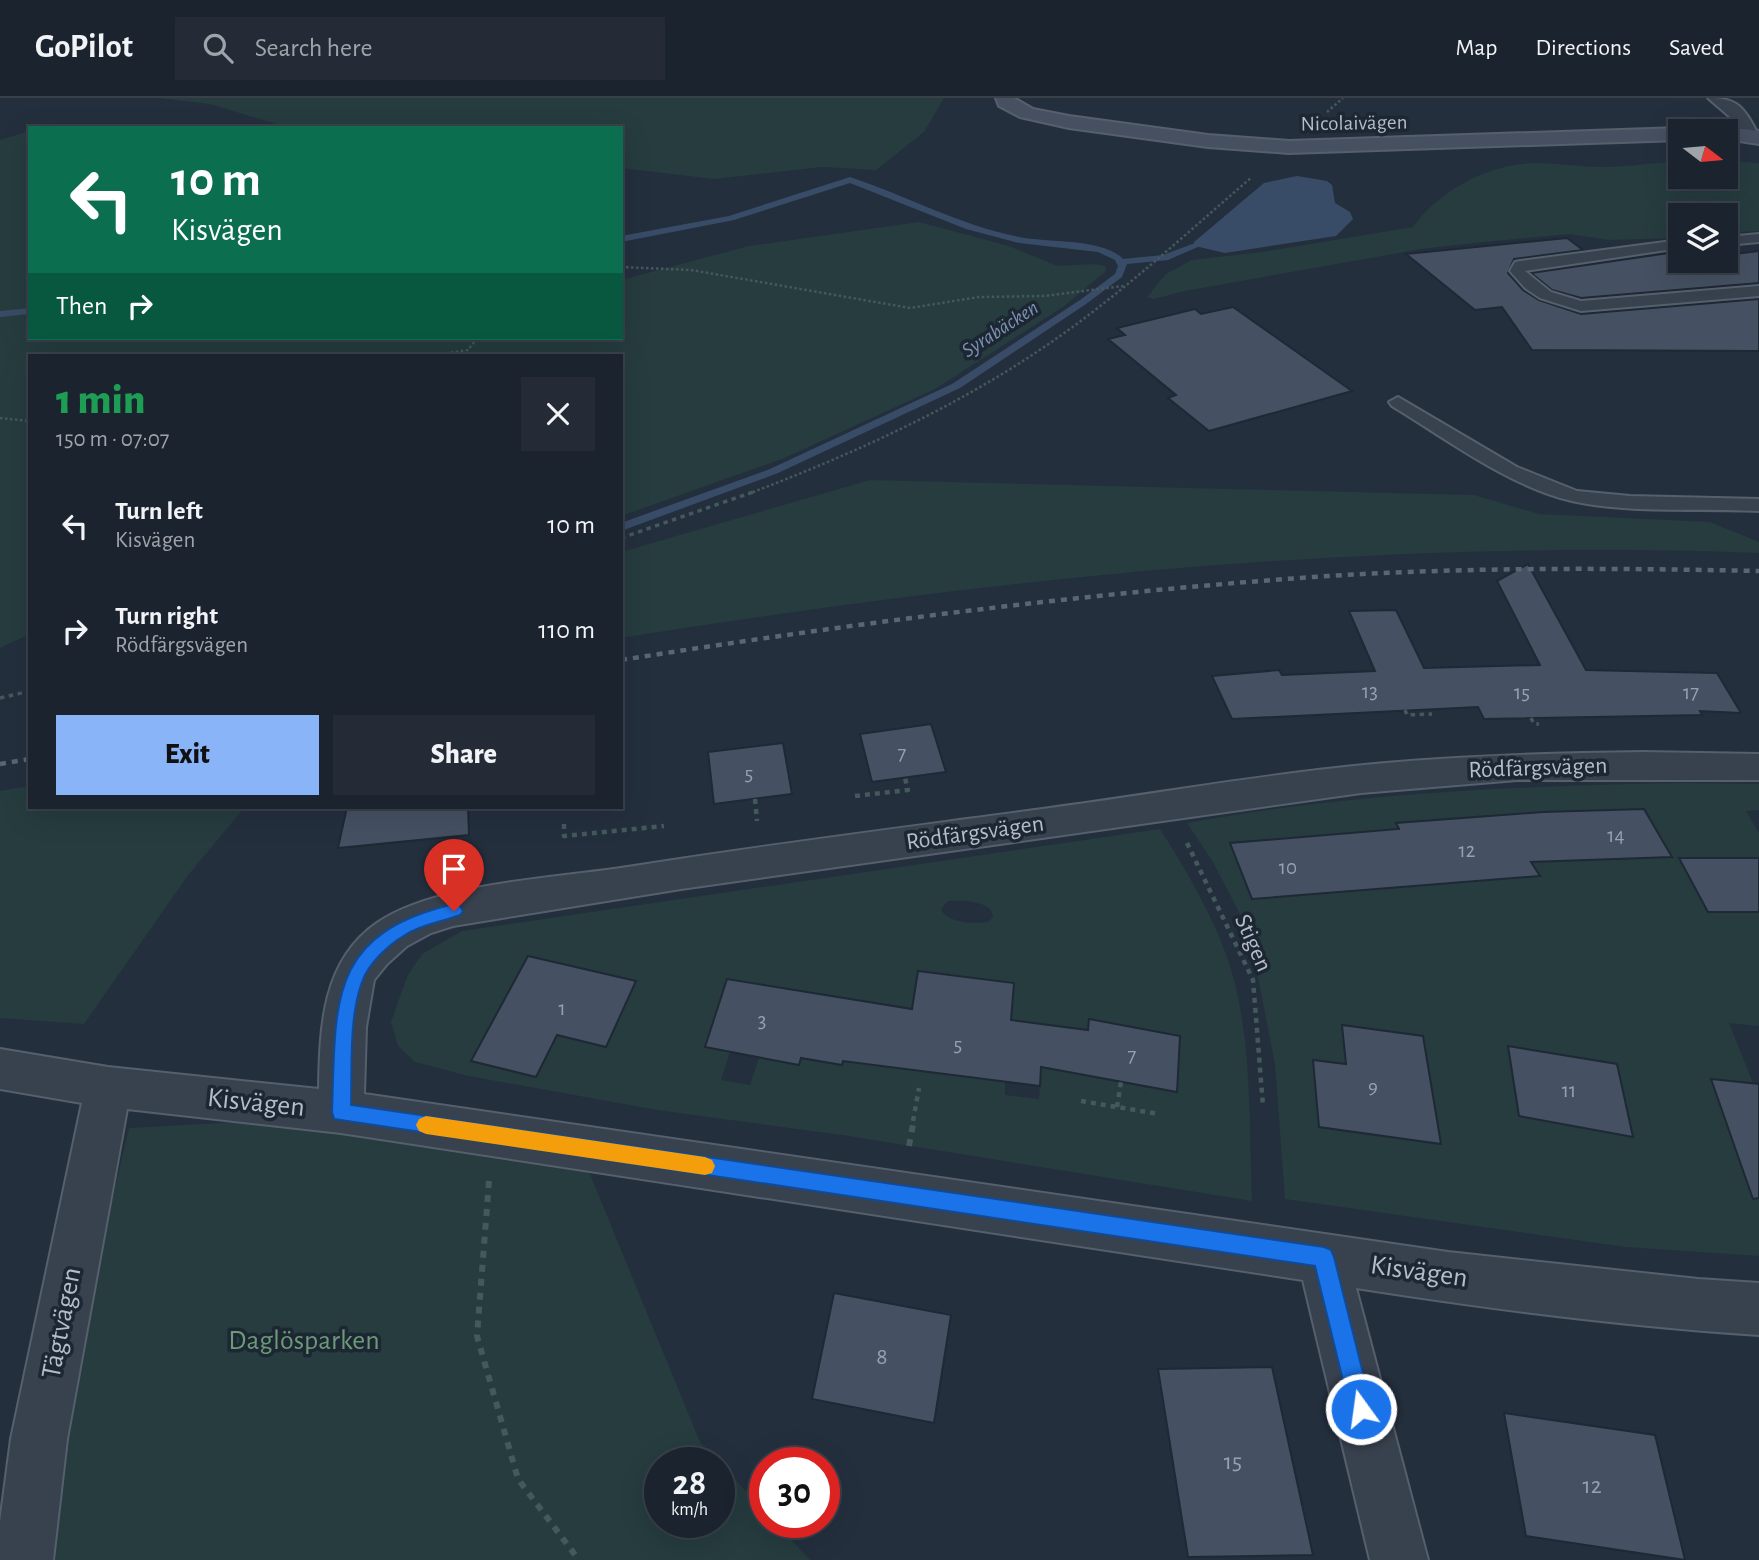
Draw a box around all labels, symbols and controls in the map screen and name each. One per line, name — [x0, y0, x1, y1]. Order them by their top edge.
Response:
search box — [175, 17, 665, 80]
icon: search — [199, 29, 237, 67]
text: GoPilot — [35, 31, 133, 64]
text: Search here — [255, 35, 372, 61]
text: Map — [1455, 36, 1497, 60]
text: Directions — [1535, 36, 1631, 60]
text: Saved — [1669, 36, 1724, 60]
street label: Nicolaivägen — [1300, 112, 1408, 134]
north arrow — [1668, 119, 1738, 189]
map controls — [1668, 119, 1738, 273]
icon: left — [56, 154, 147, 245]
text: 10 m — [171, 156, 261, 205]
button: layers — [1668, 203, 1738, 273]
text: Kisvägen — [171, 214, 283, 246]
icon: right — [121, 287, 159, 325]
text: Then — [56, 293, 107, 319]
water label: Syrabäcken — [958, 297, 1042, 361]
button: close — [521, 377, 595, 451]
text: 1 min — [56, 379, 145, 421]
text: 150 m · 07:07 — [56, 428, 169, 451]
text: Turn left — [115, 498, 203, 524]
icon: left — [56, 507, 94, 545]
text: 10 m — [547, 512, 595, 538]
text: Kisvägen — [115, 529, 195, 552]
text: Turn right — [115, 603, 218, 629]
icon: right — [56, 612, 94, 650]
text: 110 m — [538, 617, 595, 643]
text: Rödfärgsvägen — [115, 634, 248, 657]
house number: 13 — [1362, 681, 1378, 702]
house number: 15 — [1514, 682, 1530, 703]
house number: 17 — [1683, 682, 1699, 703]
button: Exit — [56, 715, 319, 795]
button: Share — [333, 715, 595, 795]
house number: 7 — [898, 743, 907, 764]
street label: Rödfärgsvägen — [1468, 754, 1608, 782]
house number: 5 — [745, 763, 753, 784]
street label: Rödfärgsvägen — [905, 811, 1045, 855]
house number: 14 — [1607, 825, 1625, 846]
pin — [424, 839, 484, 911]
house number: 12 — [1459, 840, 1475, 861]
icon: arrive — [435, 850, 473, 888]
house number: 10 — [1279, 857, 1297, 878]
street label: Stigen — [1230, 911, 1276, 975]
house number: 1 — [558, 998, 566, 1019]
house number: 3 — [758, 1010, 766, 1031]
house number: 5 — [954, 1034, 962, 1055]
house number: 7 — [1128, 1045, 1137, 1066]
house number: 9 — [1368, 1076, 1378, 1097]
house number: 11 — [1562, 1080, 1576, 1101]
street label: Kisvägen — [206, 1084, 306, 1122]
street label: Kisvägen — [1369, 1251, 1469, 1293]
street label: Tägtvägen — [38, 1265, 86, 1381]
park label: Daglösparken — [228, 1327, 380, 1355]
house number: 8 — [876, 1345, 888, 1369]
position arrow — [1324, 1372, 1398, 1446]
speed limit sign: 30 — [749, 1447, 840, 1538]
house number: 15 — [1224, 1450, 1242, 1474]
text: 28 — [673, 1466, 706, 1501]
house number: 12 — [1582, 1474, 1602, 1498]
text: km/h — [671, 1501, 708, 1519]

